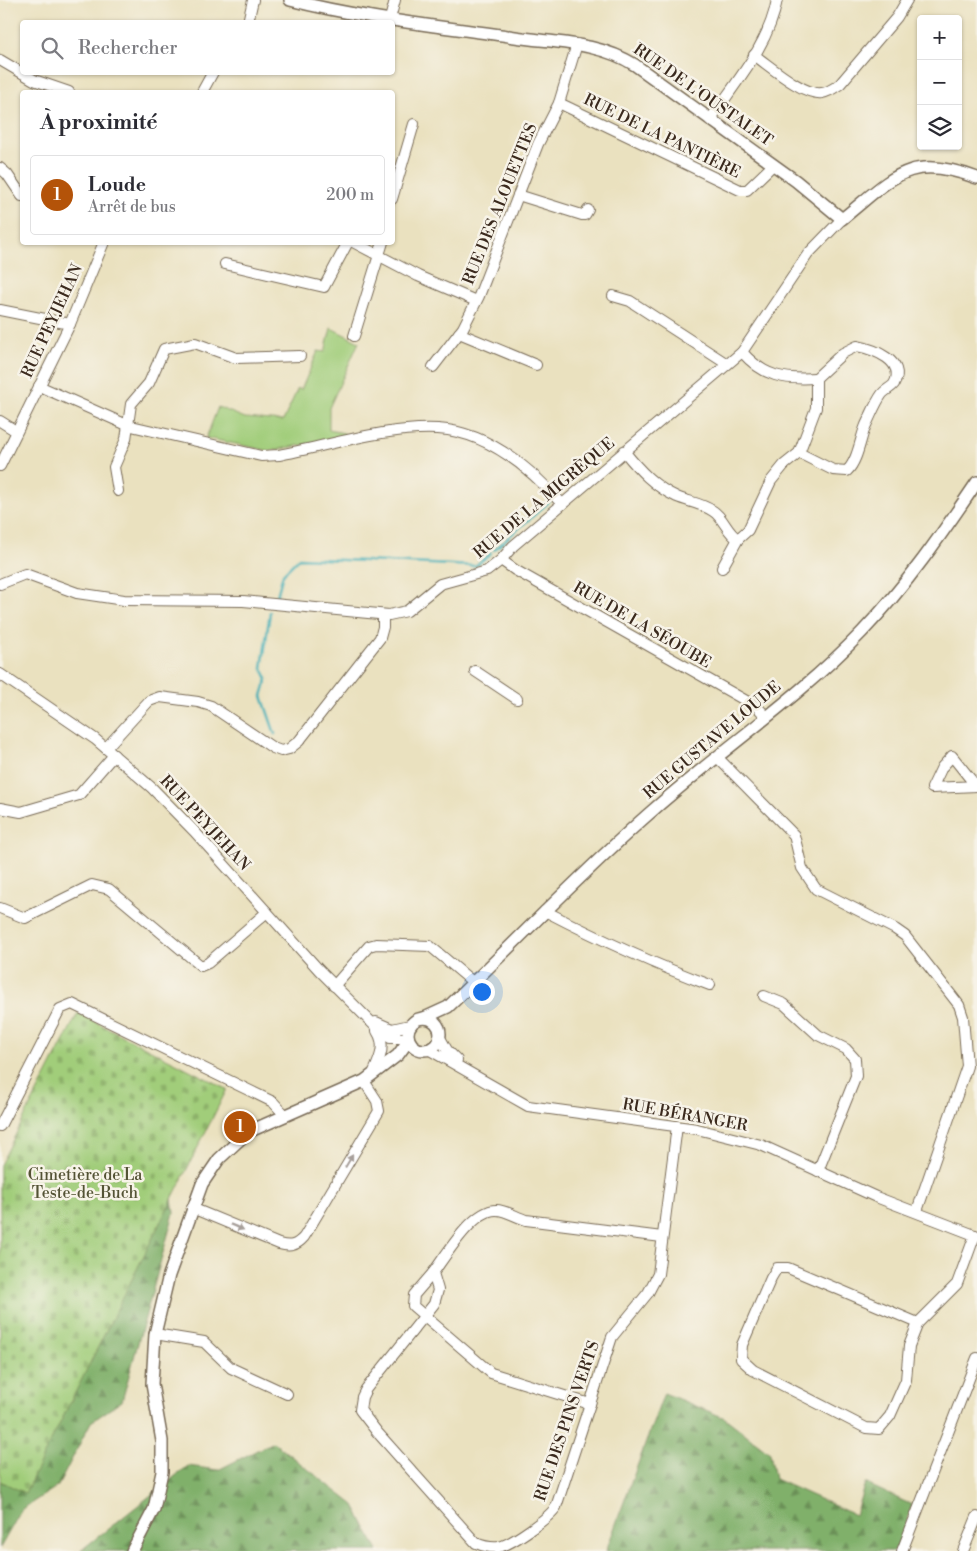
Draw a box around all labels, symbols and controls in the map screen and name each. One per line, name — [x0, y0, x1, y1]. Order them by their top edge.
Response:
map controls — [917, 15, 962, 150]
button: + — [917, 15, 962, 60]
search box — [20, 20, 395, 75]
icon: search — [38, 34, 66, 62]
text: Rechercher — [78, 36, 177, 60]
street label: RUE DE L'OUSTALET — [629, 39, 777, 151]
button: − — [917, 60, 962, 105]
street label: RUE DE LA PANTIÈRE — [580, 88, 745, 183]
button: layers — [917, 105, 962, 150]
text: À proximité — [40, 110, 157, 136]
street label: RUE DES ALOUETTES — [458, 120, 542, 288]
text: Loude — [88, 173, 146, 197]
text: 1 — [53, 185, 61, 205]
text: 200 m — [326, 185, 374, 205]
text: Arrêt de bus — [88, 197, 176, 217]
street label: RUE PEYJEHAN — [17, 261, 87, 381]
street label: RUE DE LA MIGRÈQUE — [468, 432, 619, 563]
street label: RUE DE LA SÉOUBE — [570, 576, 715, 673]
street label: RUE GUSTAVE LOUDE — [639, 677, 785, 803]
street label: RUE PEYJEHAN — [156, 771, 254, 875]
your location — [469, 979, 495, 1005]
street label: RUE BÉRANGER — [621, 1092, 750, 1136]
pin: 1 — [224, 1108, 256, 1146]
one-way arrow — [345, 1155, 354, 1168]
park label: Cimetière de La Teste-de-Buch — [28, 1165, 143, 1203]
one-way arrow — [230, 1223, 244, 1231]
street label: RUE DES PINS VERTS — [530, 1338, 604, 1504]

